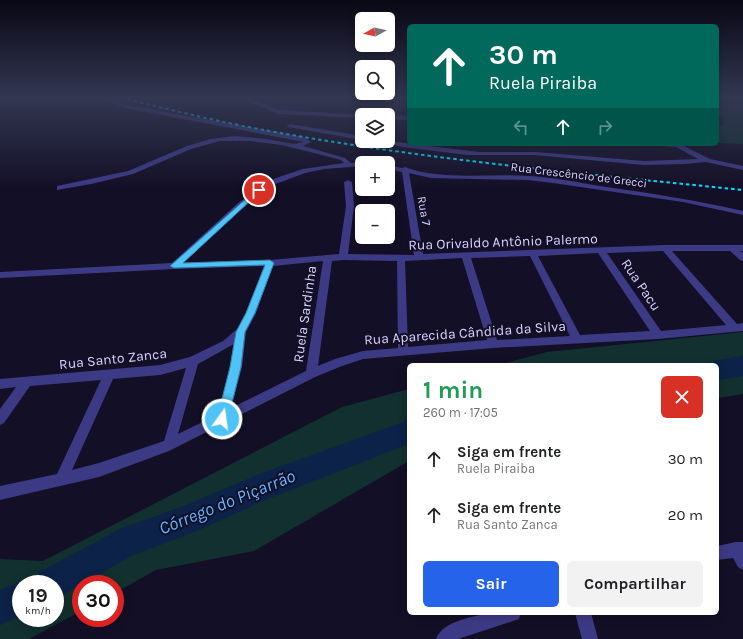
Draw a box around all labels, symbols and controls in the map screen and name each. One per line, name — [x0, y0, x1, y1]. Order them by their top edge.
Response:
north arrow — [355, 12, 395, 52]
map controls — [355, 12, 395, 244]
text: 30 m — [489, 38, 558, 71]
icon: ahead — [423, 40, 475, 92]
button: search — [355, 60, 395, 100]
text: Ruela Piraiba — [489, 72, 597, 94]
button: layers — [355, 108, 395, 148]
icon: left — [510, 116, 532, 138]
icon: ahead — [552, 116, 574, 138]
icon: right — [594, 116, 616, 138]
button: + — [355, 156, 395, 196]
street label: Rua Crescêncio de Grecci — [510, 160, 648, 190]
pin — [242, 173, 276, 207]
icon: arrive — [248, 179, 270, 201]
street label: Rua 7 — [415, 195, 434, 227]
button: − — [355, 204, 395, 244]
street label: Rua Orivaldo Antônio Palermo — [408, 230, 598, 254]
street label: Rua Pacu — [617, 256, 665, 314]
street label: Ruela Sardinha — [290, 265, 320, 363]
street label: Rua Aparecida Cândida da Silva — [364, 317, 566, 349]
street label: Rua Santo Zanca — [58, 345, 168, 373]
text: 1 min — [423, 376, 483, 404]
button: close — [661, 376, 703, 418]
position arrow — [201, 398, 243, 440]
text: 260 m · 17:05 — [423, 405, 498, 420]
text: Siga em frente — [457, 443, 561, 461]
icon: ahead — [423, 448, 445, 470]
text: 30 m — [668, 450, 703, 468]
text: Ruela Piraiba — [457, 461, 535, 476]
water label: Córrego do Piçarrão — [156, 465, 299, 539]
text: Siga em frente — [457, 499, 561, 517]
icon: ahead — [423, 504, 445, 526]
text: 20 m — [668, 506, 703, 524]
text: Rua Santo Zanca — [457, 517, 558, 532]
button: Sair — [423, 561, 559, 607]
button: Compartilhar — [567, 561, 703, 607]
speed limit sign: 30 — [72, 575, 124, 627]
text: 19 — [28, 584, 48, 607]
text: km/h — [25, 605, 51, 617]

